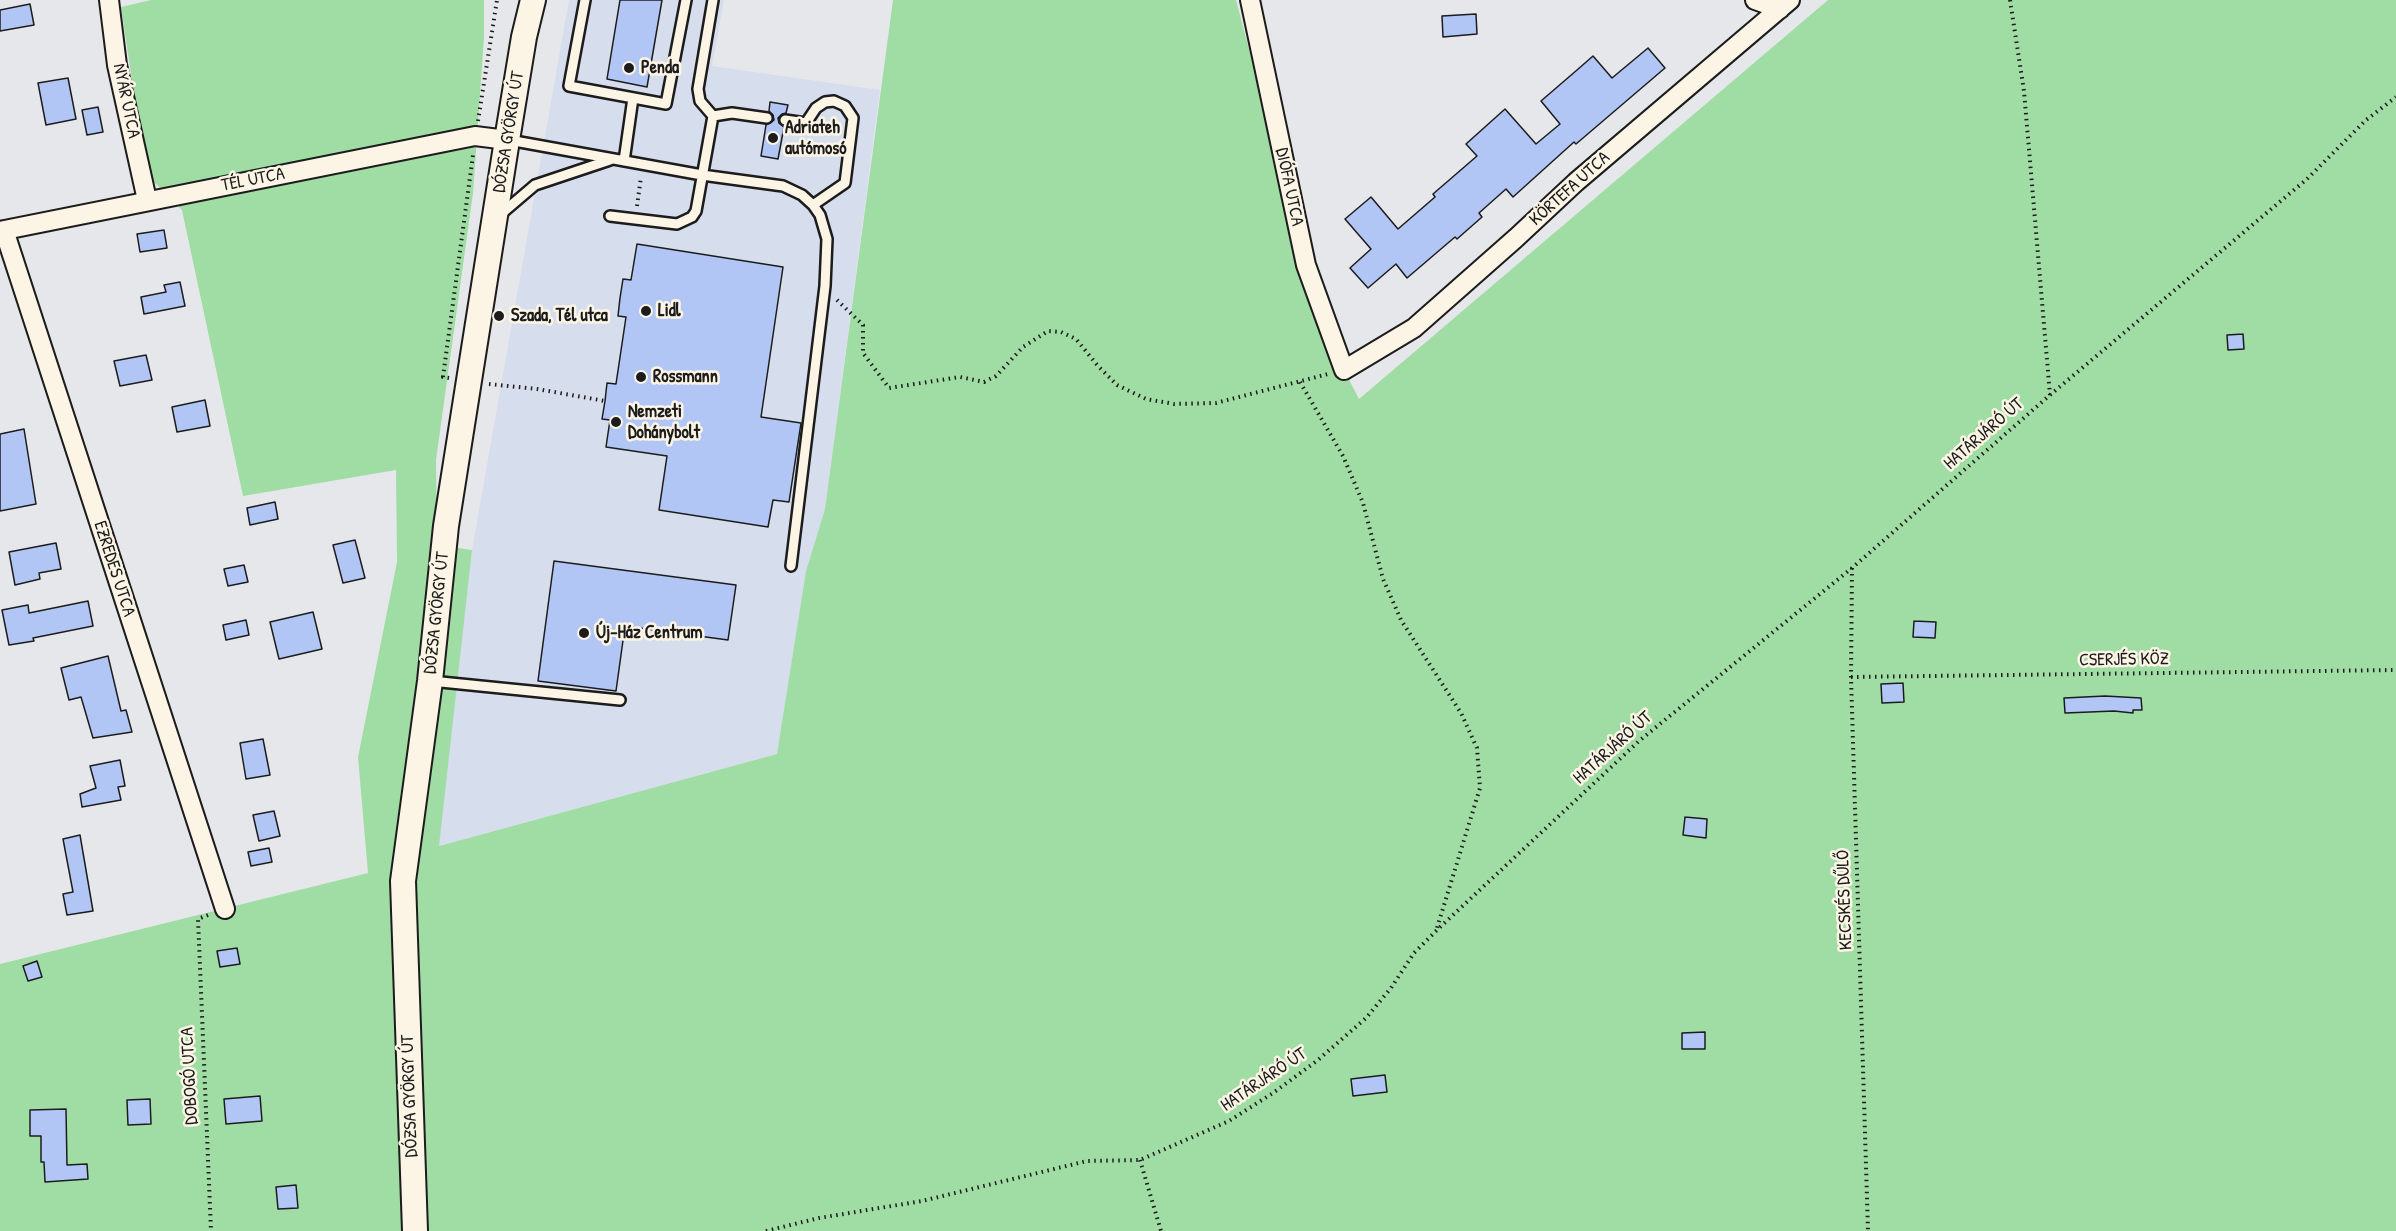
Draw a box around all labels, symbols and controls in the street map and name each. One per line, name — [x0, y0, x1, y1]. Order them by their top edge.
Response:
place label: Penda — [641, 57, 679, 79]
marker: Penda — [622, 61, 636, 75]
street label: NYÁR UTCA — [108, 62, 144, 140]
street label: DÓZSA GYÖRGY ÚT — [489, 70, 529, 194]
place label: Adriateh autómosó — [785, 117, 846, 160]
marker: Adriateh autómosó — [766, 131, 780, 145]
street label: DIÓFA UTCA — [1270, 146, 1308, 228]
street label: KÖRTEFA UTCA — [1525, 147, 1615, 231]
street label: TÉL UTCA — [219, 163, 287, 197]
place label: Lidl — [658, 300, 681, 322]
marker: Lidl — [639, 304, 653, 318]
place label: Szada, Tél utca — [511, 305, 608, 327]
marker: Szada, Tél utca — [492, 309, 506, 323]
place label: Rossmann — [653, 366, 718, 388]
marker: Rossmann — [634, 370, 648, 384]
street label: HATÁRJÁRÓ ÚT — [1940, 393, 2028, 475]
place label: Nemzeti Dohánybolt — [628, 401, 700, 444]
marker: Nemzeti Dohánybolt — [609, 415, 623, 429]
street label: EZREDES UTCA — [88, 519, 140, 619]
street label: DÓZSA GYÖRGY ÚT — [420, 551, 454, 675]
place label: Új-Ház Centrum — [596, 622, 702, 644]
marker: Új-Ház Centrum — [577, 626, 591, 640]
street label: CSERJÉS KÖZ — [2079, 648, 2169, 672]
street label: HATÁRJÁRÓ ÚT — [1569, 707, 1657, 789]
street label: KECSKÉS DŰLŐ — [1832, 849, 1858, 951]
street label: DOBOGÓ UTCA — [177, 1027, 203, 1125]
street label: DÓZSA GYÖRGY ÚT — [397, 1034, 423, 1158]
street label: HATÁRJÁRÓ ÚT — [1217, 1043, 1311, 1117]

